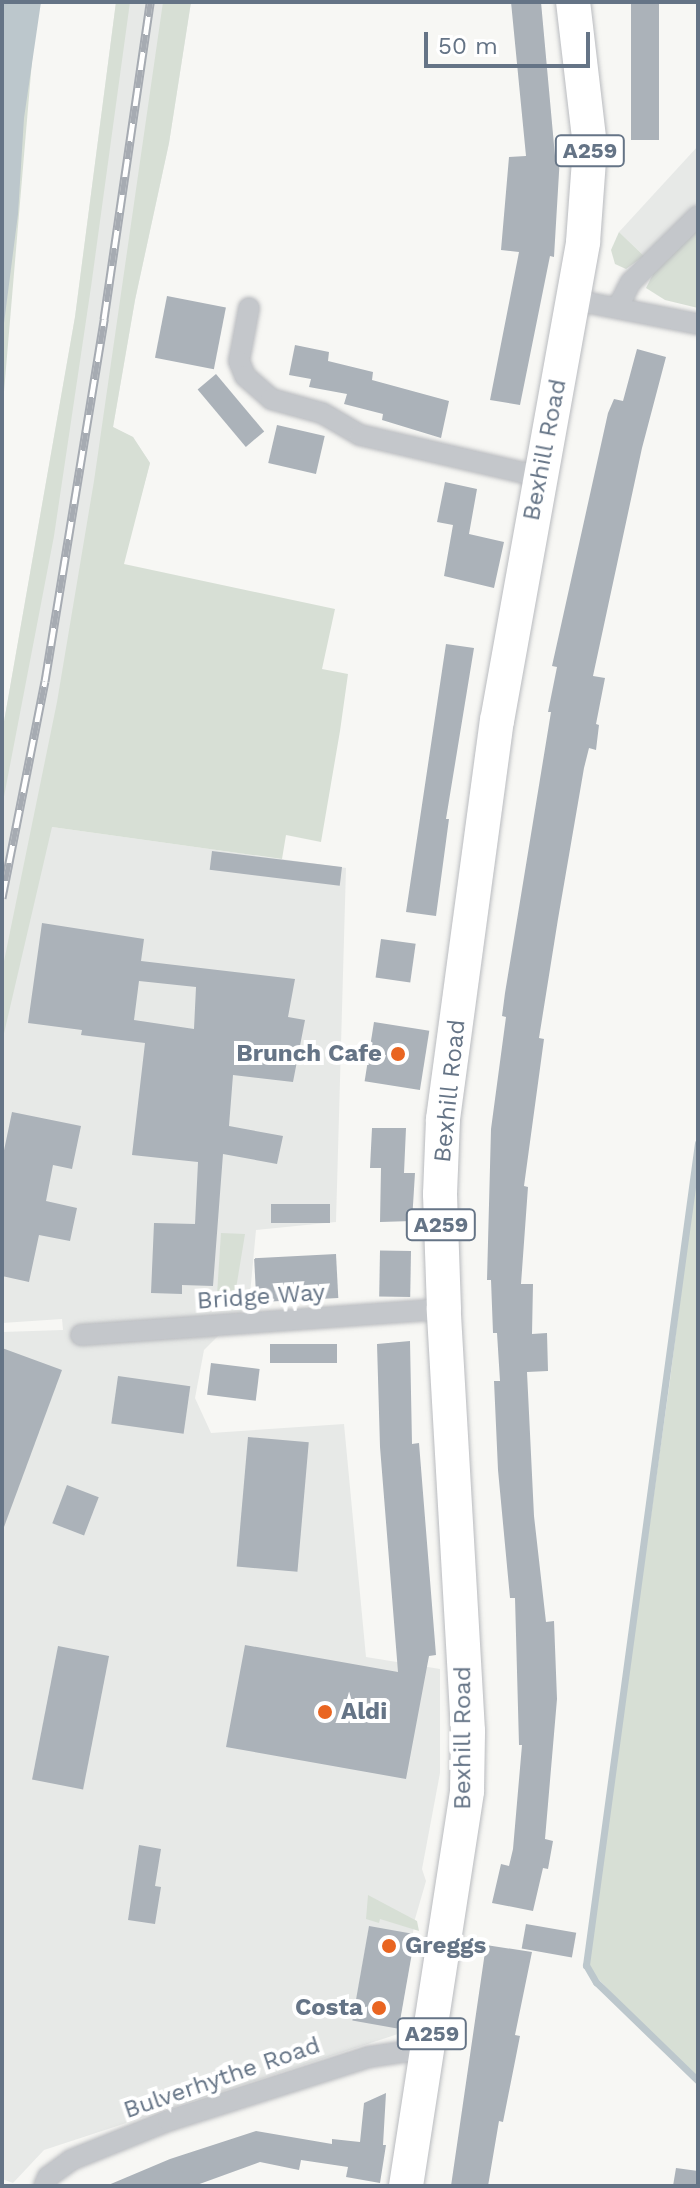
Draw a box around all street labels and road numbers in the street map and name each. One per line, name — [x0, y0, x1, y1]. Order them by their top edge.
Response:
road number: A259 — [554, 133, 626, 169]
street label: Bexhill Road — [517, 376, 573, 524]
street label: Bexhill Road — [428, 1018, 472, 1164]
road number: A259 — [405, 1207, 477, 1243]
street label: Bridge Way — [196, 1278, 326, 1316]
street label: Bexhill Road — [449, 1666, 477, 1810]
road number: A259 — [396, 2016, 468, 2052]
street label: Bulverhythe Road — [120, 2031, 324, 2125]

